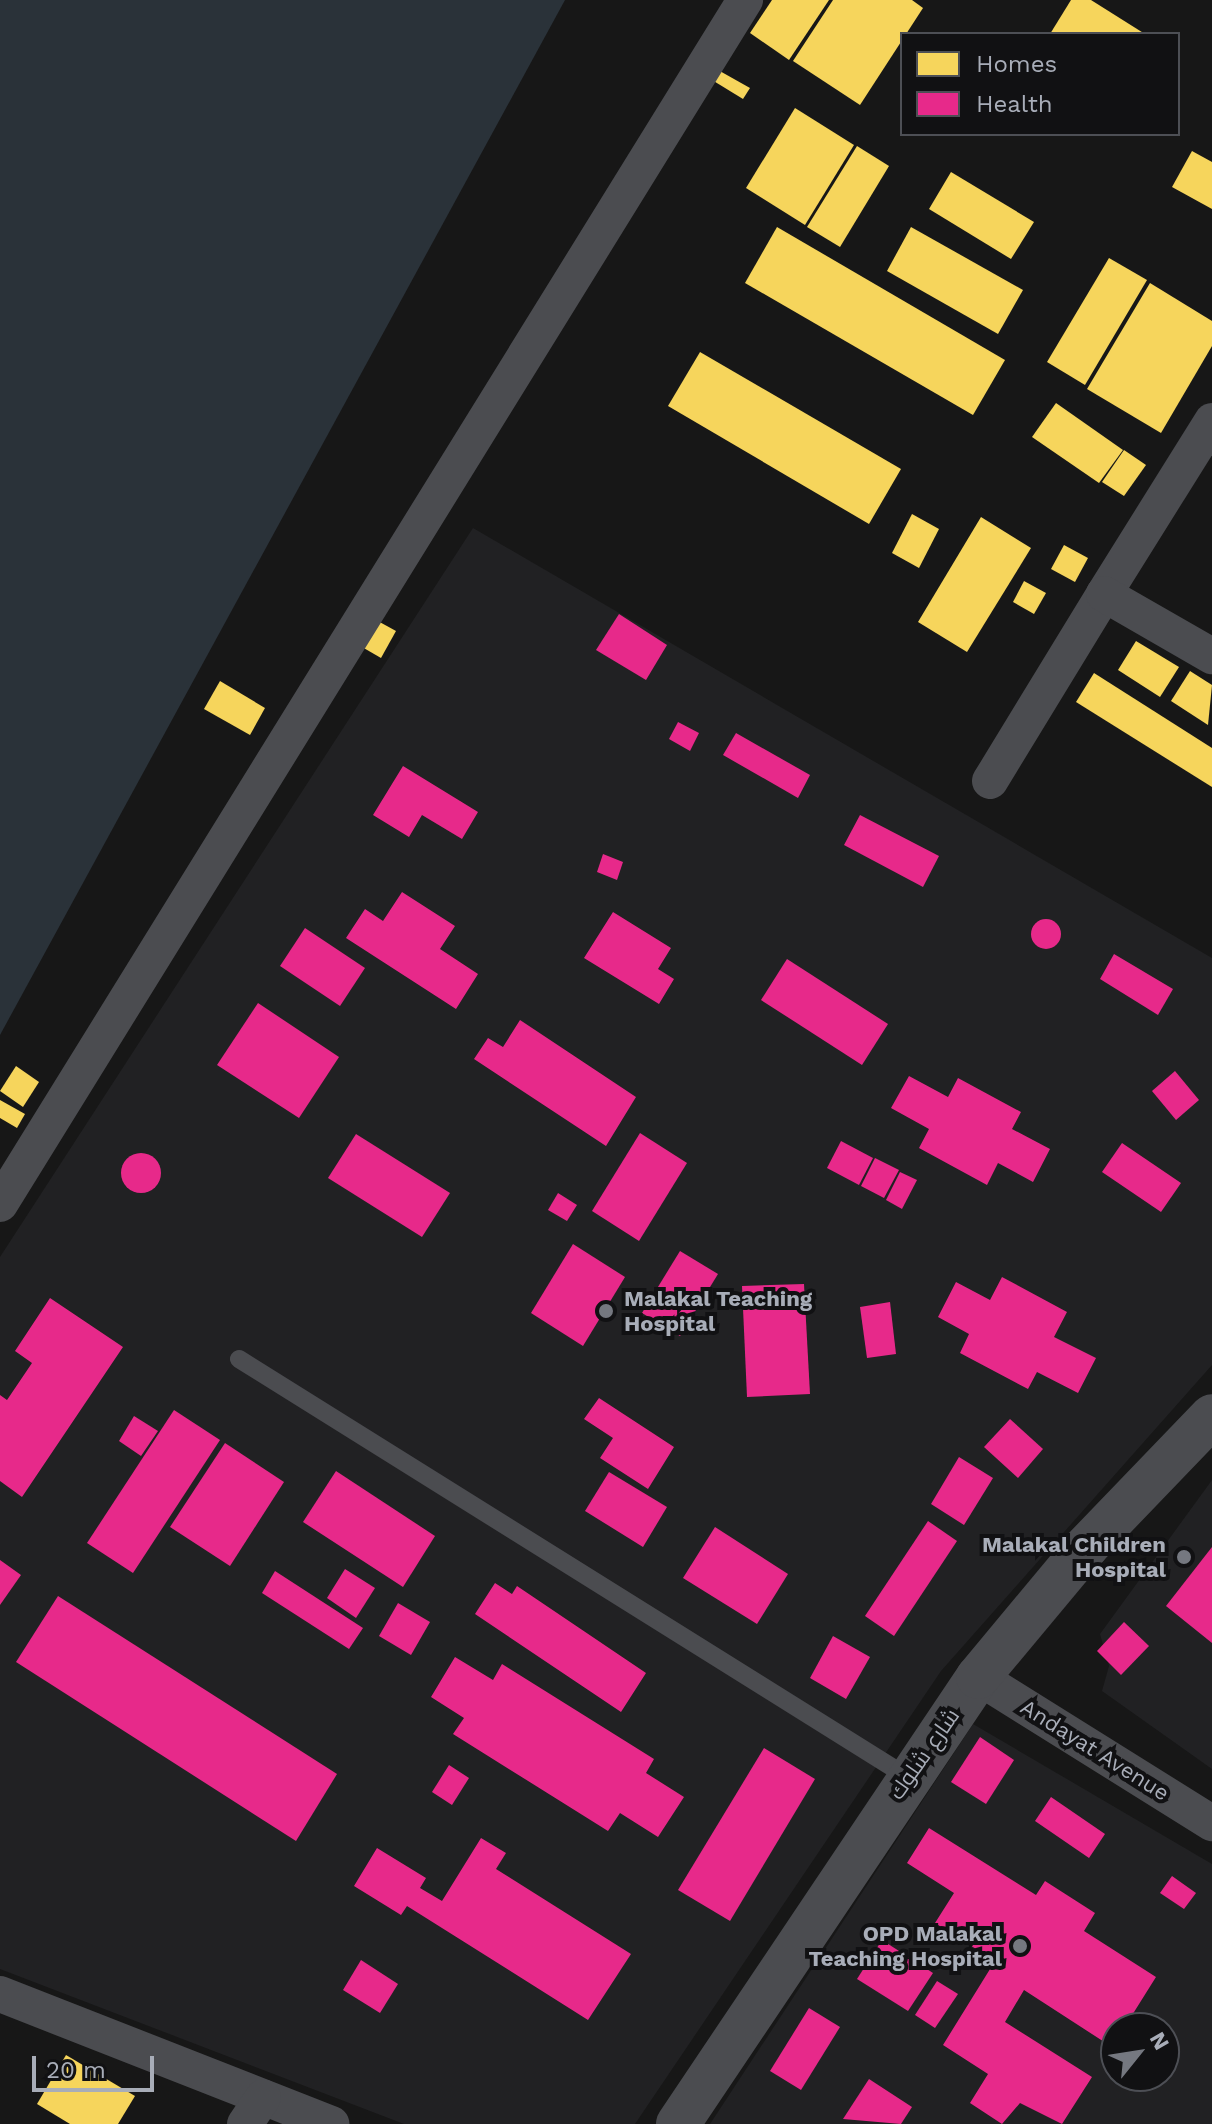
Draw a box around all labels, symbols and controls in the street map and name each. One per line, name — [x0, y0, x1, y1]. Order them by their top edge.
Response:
legend — [900, 32, 1180, 136]
text: Homes — [976, 50, 1057, 78]
text: Health — [976, 90, 1053, 118]
place label: Malakal Teaching Hospital — [624, 1285, 813, 1336]
marker: Malakal Teaching Hospital — [595, 1300, 617, 1322]
place label: Malakal Children Hospital — [982, 1531, 1166, 1582]
marker: Malakal Children Hospital — [1173, 1546, 1195, 1568]
street label: Andayat Avenue — [1015, 1693, 1175, 1807]
street label: شارع شلوك — [883, 1703, 965, 1805]
place label: OPD Malakal Teaching Hospital — [808, 1920, 1002, 1972]
marker: OPD Malakal Teaching Hospital — [1009, 1935, 1031, 1957]
north arrow — [1100, 2012, 1180, 2092]
text: N — [1145, 2027, 1174, 2054]
scale bar — [36, 2040, 158, 2090]
text: 20 m — [46, 2056, 106, 2084]

